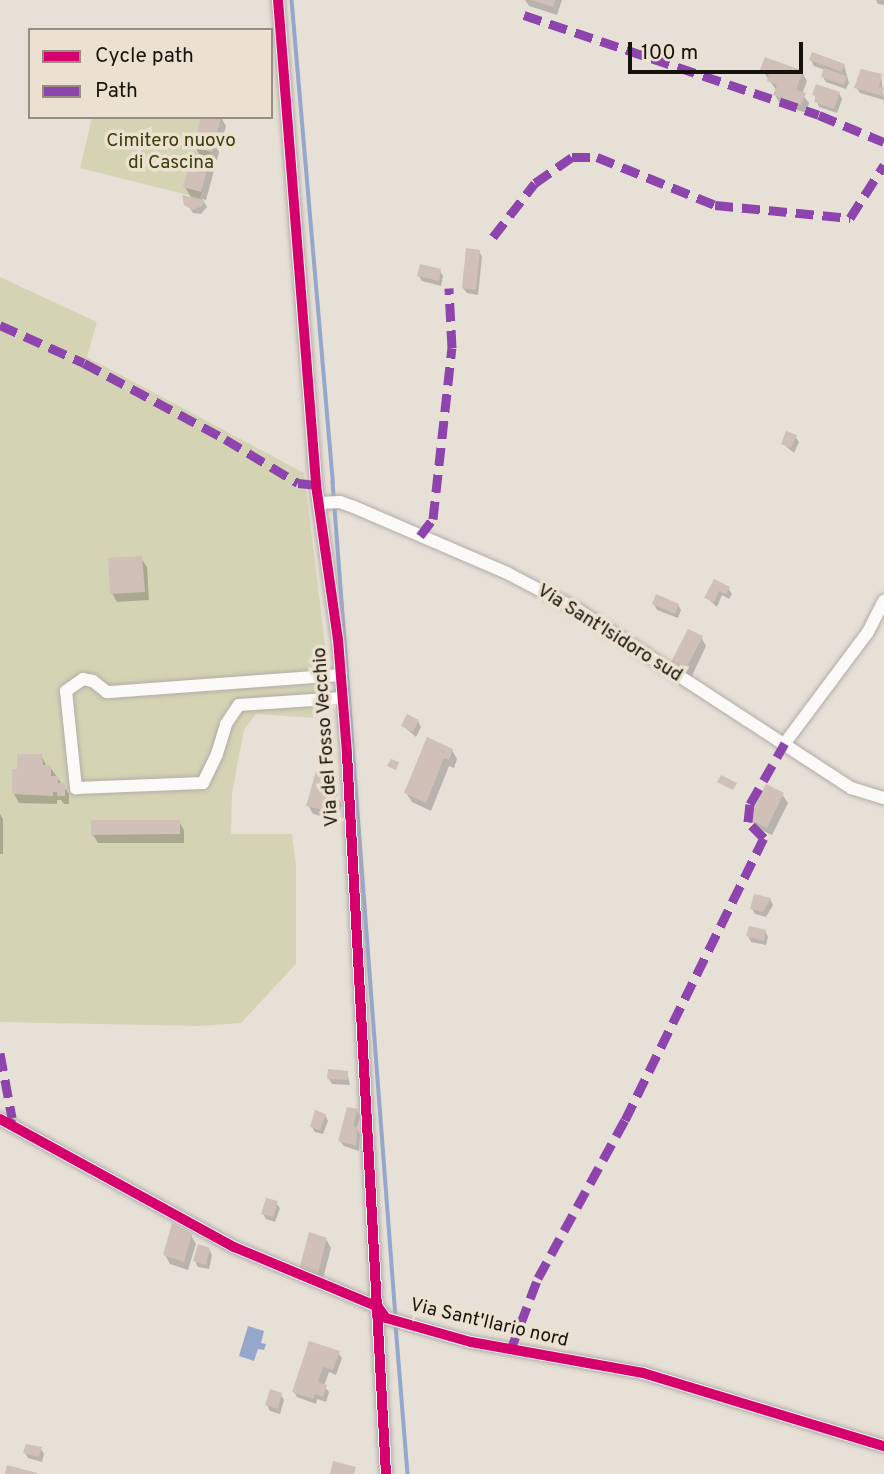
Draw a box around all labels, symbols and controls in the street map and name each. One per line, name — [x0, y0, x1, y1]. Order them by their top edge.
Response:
legend — [28, 28, 273, 119]
scale bar — [632, 28, 807, 72]
text: 100 m — [641, 40, 698, 67]
text: Cycle path — [95, 43, 194, 70]
text: Path — [95, 78, 138, 105]
park label: Cimitero nuovo di Cascina — [106, 131, 236, 175]
street label: Via Sant'Isidoro sud — [532, 580, 686, 688]
street label: Via del Fosso Vecchio — [309, 646, 345, 828]
street label: Via Sant'Ilario nord — [408, 1295, 570, 1353]

